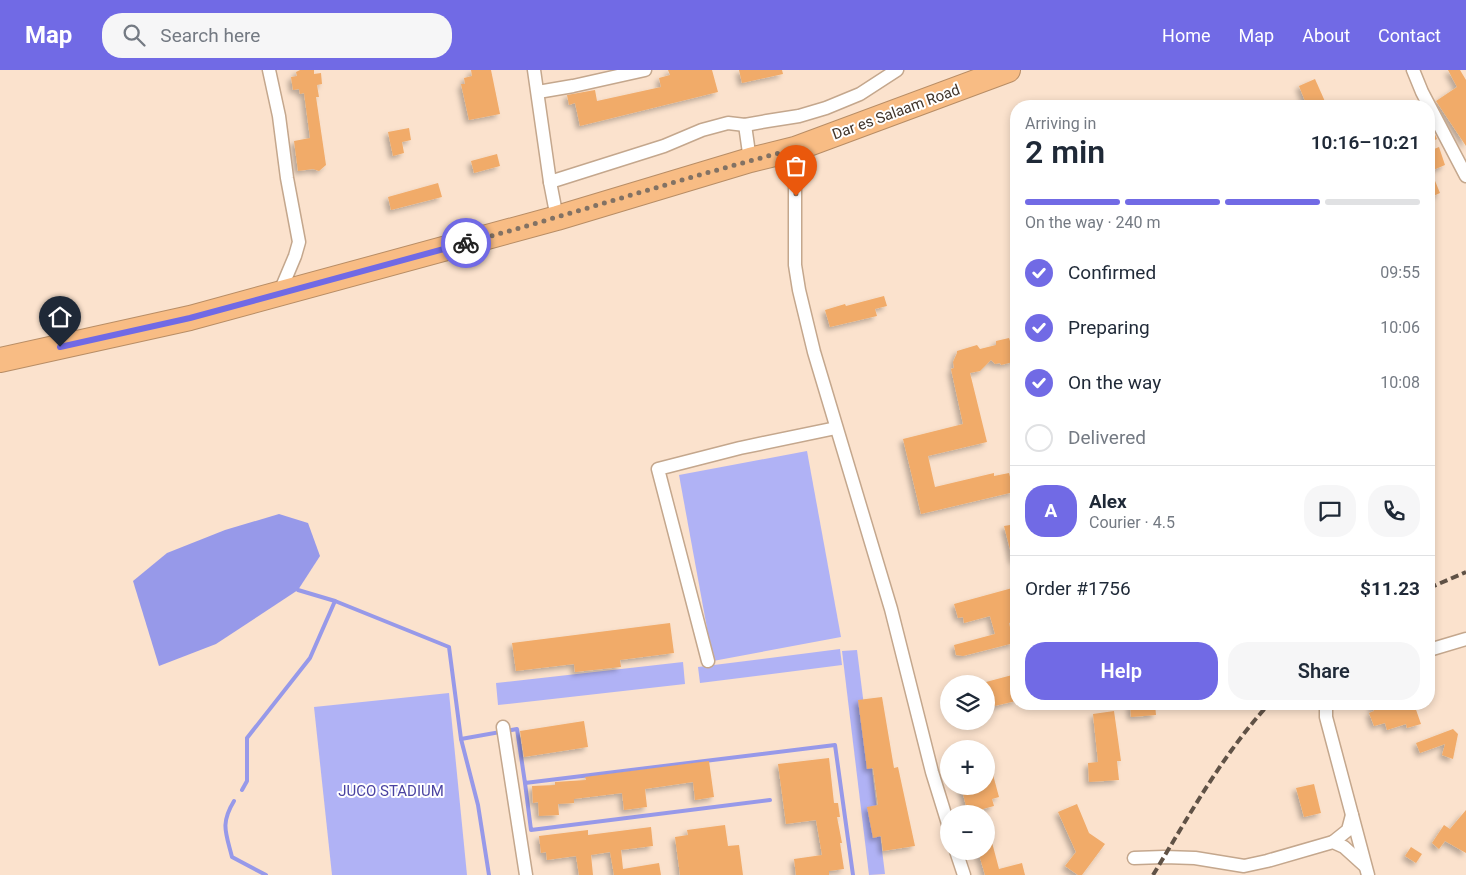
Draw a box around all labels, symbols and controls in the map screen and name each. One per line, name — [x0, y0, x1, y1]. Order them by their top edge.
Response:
search box — [102, 13, 452, 58]
text: Map — [25, 21, 72, 49]
icon: search — [120, 21, 148, 49]
text: Search here — [160, 24, 260, 47]
text: Home — [1162, 25, 1211, 46]
text: Map — [1239, 25, 1274, 46]
text: About — [1302, 25, 1350, 46]
text: Contact — [1378, 25, 1441, 46]
street label: Dar es Salaam Road — [830, 81, 962, 143]
text: Arriving in — [1025, 114, 1096, 133]
text: 10:16–10:21 — [1311, 131, 1420, 154]
text: 2 min — [1025, 133, 1105, 171]
pin — [775, 145, 817, 196]
icon: bag — [782, 152, 810, 180]
text: On the way · 240 m — [1025, 213, 1161, 232]
courier — [441, 218, 491, 268]
icon: bike — [452, 229, 480, 257]
icon: check — [1025, 259, 1053, 287]
text: Confirmed — [1068, 261, 1156, 284]
text: 09:55 — [1380, 263, 1420, 282]
pin — [39, 296, 81, 347]
icon: home — [46, 303, 74, 331]
icon: check — [1025, 314, 1053, 342]
text: Preparing — [1068, 316, 1150, 339]
text: 10:06 — [1380, 318, 1420, 337]
icon: check — [1025, 369, 1053, 397]
text: On the way — [1068, 371, 1161, 394]
text: 10:08 — [1380, 373, 1420, 392]
text: Delivered — [1068, 426, 1146, 449]
button: chat — [1304, 485, 1356, 537]
button: phone — [1368, 485, 1420, 537]
text: Alex — [1089, 490, 1127, 513]
text: A — [1045, 499, 1057, 522]
text: Courier · 4.5 — [1089, 513, 1175, 532]
text: Order #1756 — [1025, 577, 1131, 600]
text: $11.23 — [1360, 577, 1420, 600]
button: Help — [1025, 642, 1218, 700]
button: Share — [1228, 642, 1420, 700]
map controls — [940, 675, 995, 860]
button: layers — [940, 675, 995, 730]
button: + — [940, 740, 995, 795]
park label: JUCO STADIUM — [338, 782, 444, 800]
button: − — [940, 805, 995, 860]

